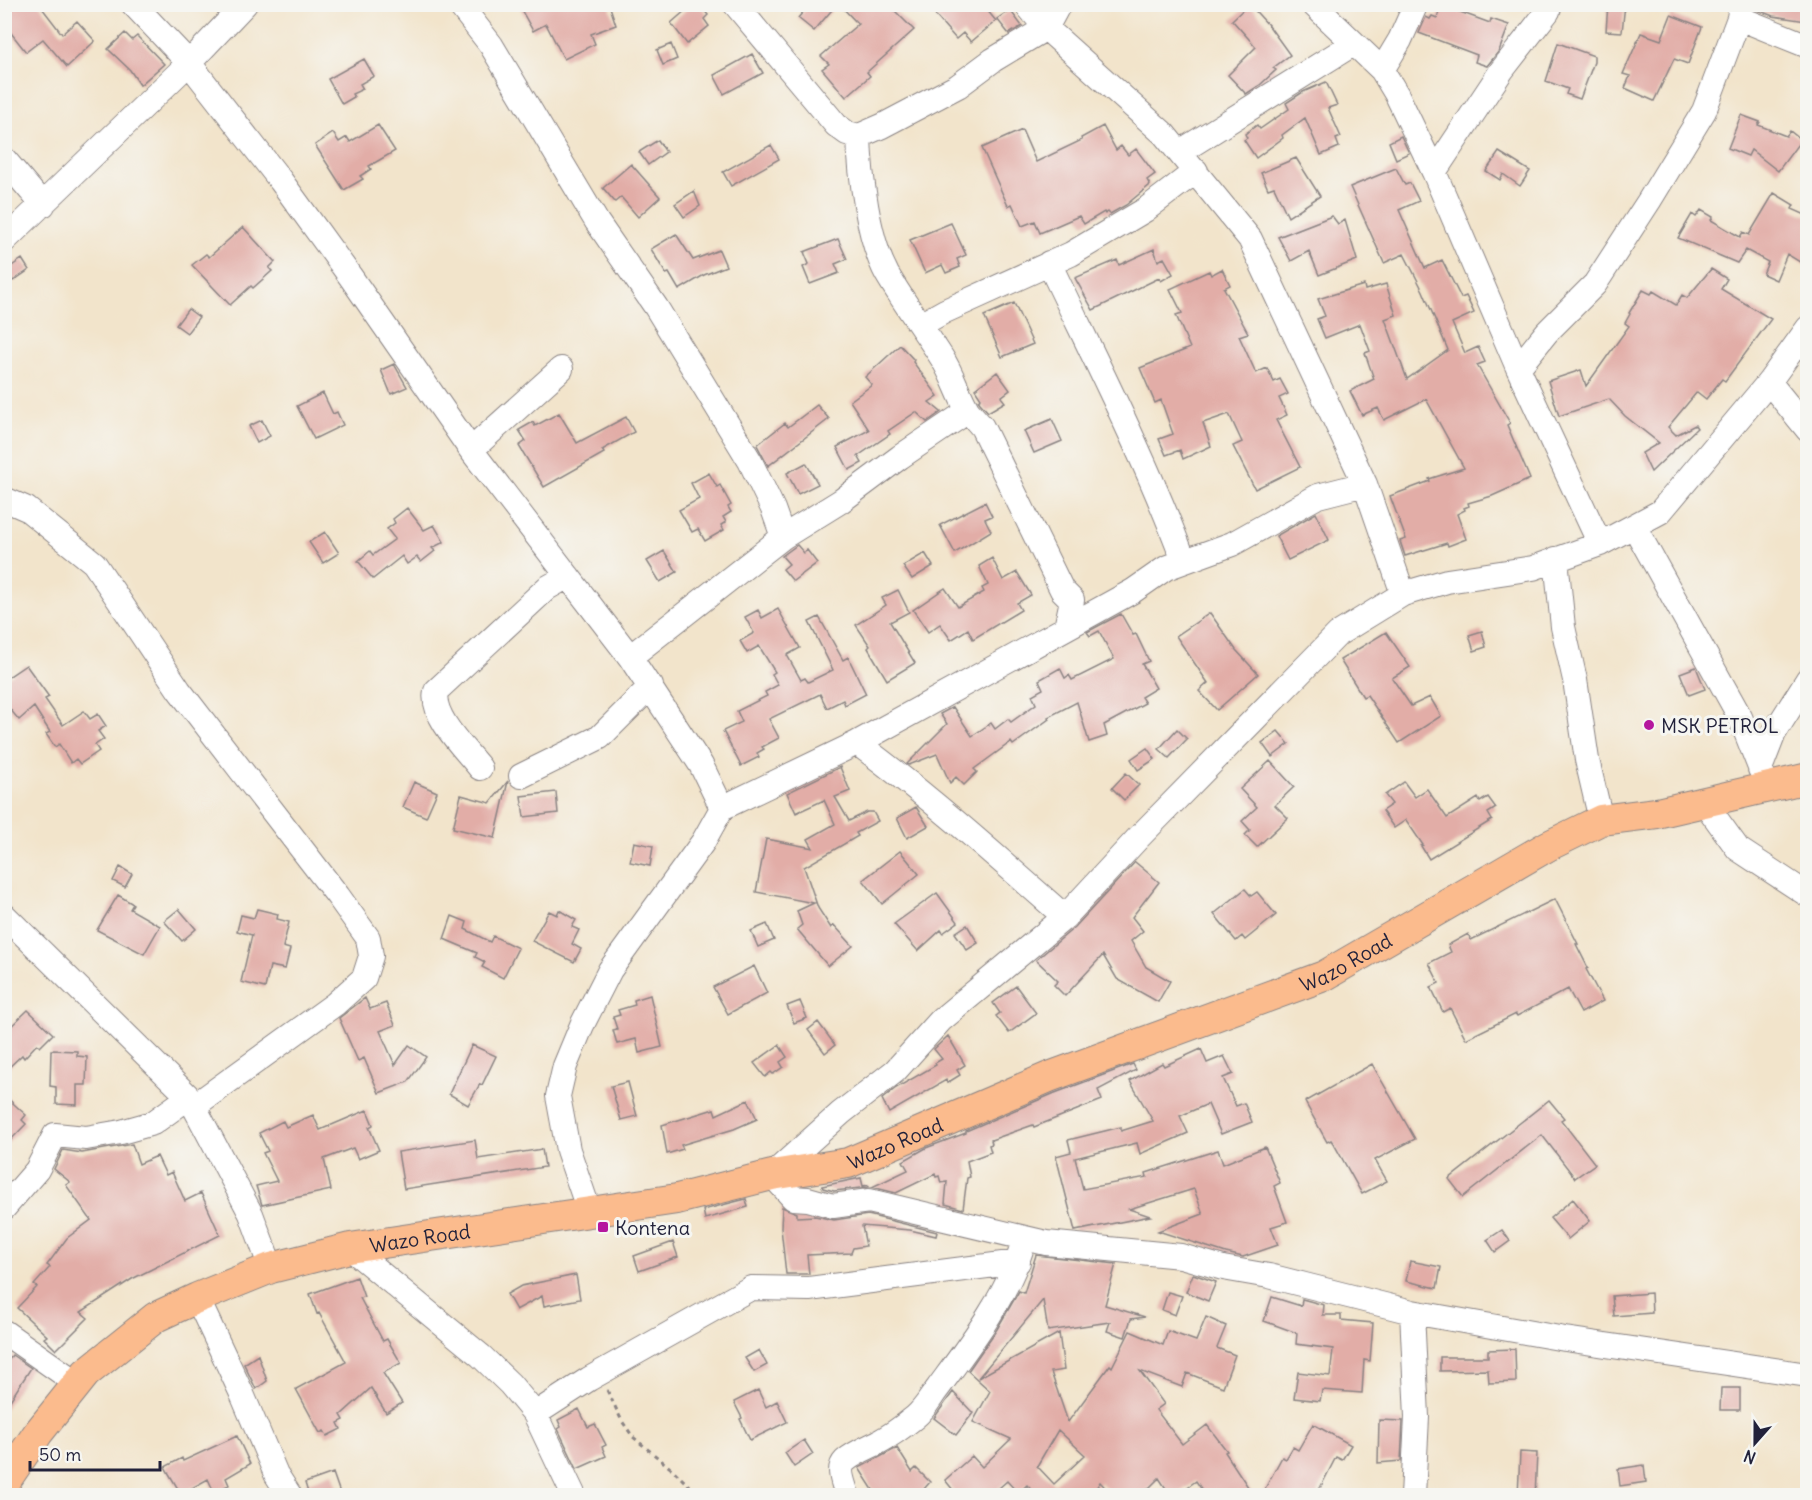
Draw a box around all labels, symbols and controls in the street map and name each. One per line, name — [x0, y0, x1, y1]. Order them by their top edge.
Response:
place label: MSK PETROL — [1661, 713, 1779, 738]
marker: MSK PETROL — [1642, 718, 1656, 732]
street label: Wazo Road — [1296, 927, 1396, 996]
street label: Wazo Road — [843, 1111, 947, 1174]
place label: Kontena — [615, 1215, 690, 1240]
street label: Wazo Road — [368, 1218, 472, 1257]
marker: Kontena — [596, 1220, 610, 1234]
north arrow — [1725, 1413, 1785, 1473]
scale bar — [30, 1434, 160, 1472]
text: 50 m — [39, 1443, 81, 1466]
text: N — [1741, 1446, 1758, 1468]

